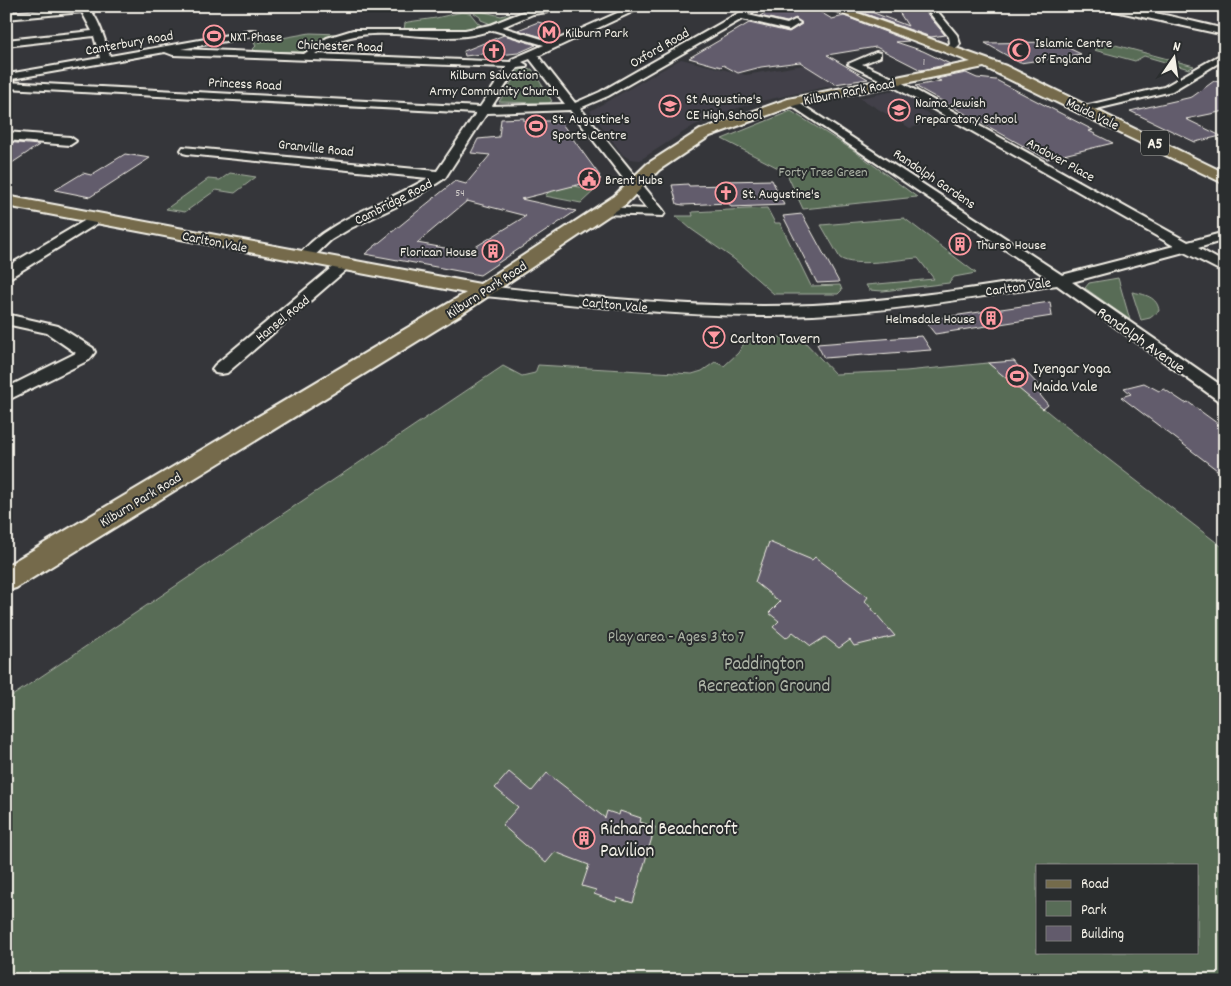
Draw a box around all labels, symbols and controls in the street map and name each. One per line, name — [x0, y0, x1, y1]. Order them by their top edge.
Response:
metro station icon: Kilburn Park — [537, 20, 561, 44]
sports icon: NXT Phase — [202, 24, 226, 48]
place label: Kilburn Park — [565, 24, 628, 44]
street label: Oxford Road — [627, 24, 693, 74]
street label: Canterbury Road — [84, 26, 175, 62]
place label: NXT Phase — [230, 28, 282, 48]
north arrow — [1148, 32, 1198, 82]
place label: Islamic Centre of England — [1035, 34, 1112, 70]
street label: Chichester Road — [297, 36, 383, 58]
text: N — [1171, 37, 1182, 58]
mosque icon: Islamic Centre of England — [1007, 38, 1031, 62]
church icon: Kilburn Salvation Army Community Church — [482, 39, 506, 63]
house number: 1 — [923, 55, 925, 71]
place label: Kilburn Salvation Army Community Church — [429, 66, 559, 102]
street label: Princess Road — [208, 73, 282, 97]
street label: Kilburn Park Road — [802, 74, 897, 112]
place label: St Augustine's CE High School — [686, 90, 763, 126]
street label: Maida Vale — [1062, 93, 1122, 136]
school or university icon: St Augustine's CE High School — [658, 94, 682, 118]
place label: Naima Jewish Preparatory School — [915, 94, 1018, 130]
school or university icon: Naima Jewish Preparatory School — [887, 98, 911, 122]
place label: St. Augustine's Sports Centre — [552, 110, 630, 146]
sports icon: St. Augustine's Sports Centre — [524, 114, 548, 138]
road number: A5 — [1141, 130, 1169, 156]
street label: Andover Place — [1022, 134, 1098, 188]
street label: Granville Road — [277, 135, 355, 163]
street label: Randolph Gardens — [889, 145, 979, 215]
park label: Forty Tree Green — [778, 163, 868, 183]
public building icon: Brent Hubs — [577, 167, 601, 191]
place label: Brent Hubs — [605, 171, 663, 191]
street label: Cambridge Road — [351, 175, 436, 231]
church icon: St. Augustine's — [714, 181, 738, 205]
place label: St. Augustine's — [742, 185, 820, 205]
house number: 54 — [455, 186, 465, 202]
street label: Carlton Vale — [180, 227, 249, 259]
building icon: Thurso House — [948, 232, 972, 256]
place label: Thurso House — [976, 236, 1046, 256]
building icon: Florican House — [481, 239, 505, 263]
place label: Florican House — [400, 243, 477, 263]
street label: Kilburn Park Road — [443, 257, 531, 324]
street label: Carlton Vale — [984, 273, 1052, 302]
street label: Hansel Road — [252, 291, 315, 348]
street label: Carlton Vale — [581, 293, 649, 319]
street label: Randolph Avenue — [1092, 302, 1189, 380]
building icon: Helmsdale House — [979, 306, 1003, 330]
place label: Helmsdale House — [886, 310, 975, 330]
bar icon: Carlton Tavern — [702, 325, 726, 349]
place label: Carlton Tavern — [730, 328, 820, 351]
place label: Iyengar Yoga Maida Vale — [1033, 358, 1111, 399]
sports icon: Iyengar Yoga Maida Vale — [1005, 364, 1029, 388]
street label: Kilburn Park Road — [96, 468, 186, 533]
park label: Play area - Ages 3 to 7 — [608, 626, 744, 649]
park label: Paddington Recreation Ground — [698, 652, 830, 701]
place label: Richard Beachcroft Pavilion — [600, 817, 738, 866]
building icon: Richard Beachcroft Pavilion — [572, 826, 596, 850]
legend — [1036, 864, 1198, 954]
text: Road — [1081, 874, 1109, 896]
text: Park — [1081, 900, 1107, 922]
text: Building — [1081, 924, 1124, 946]

